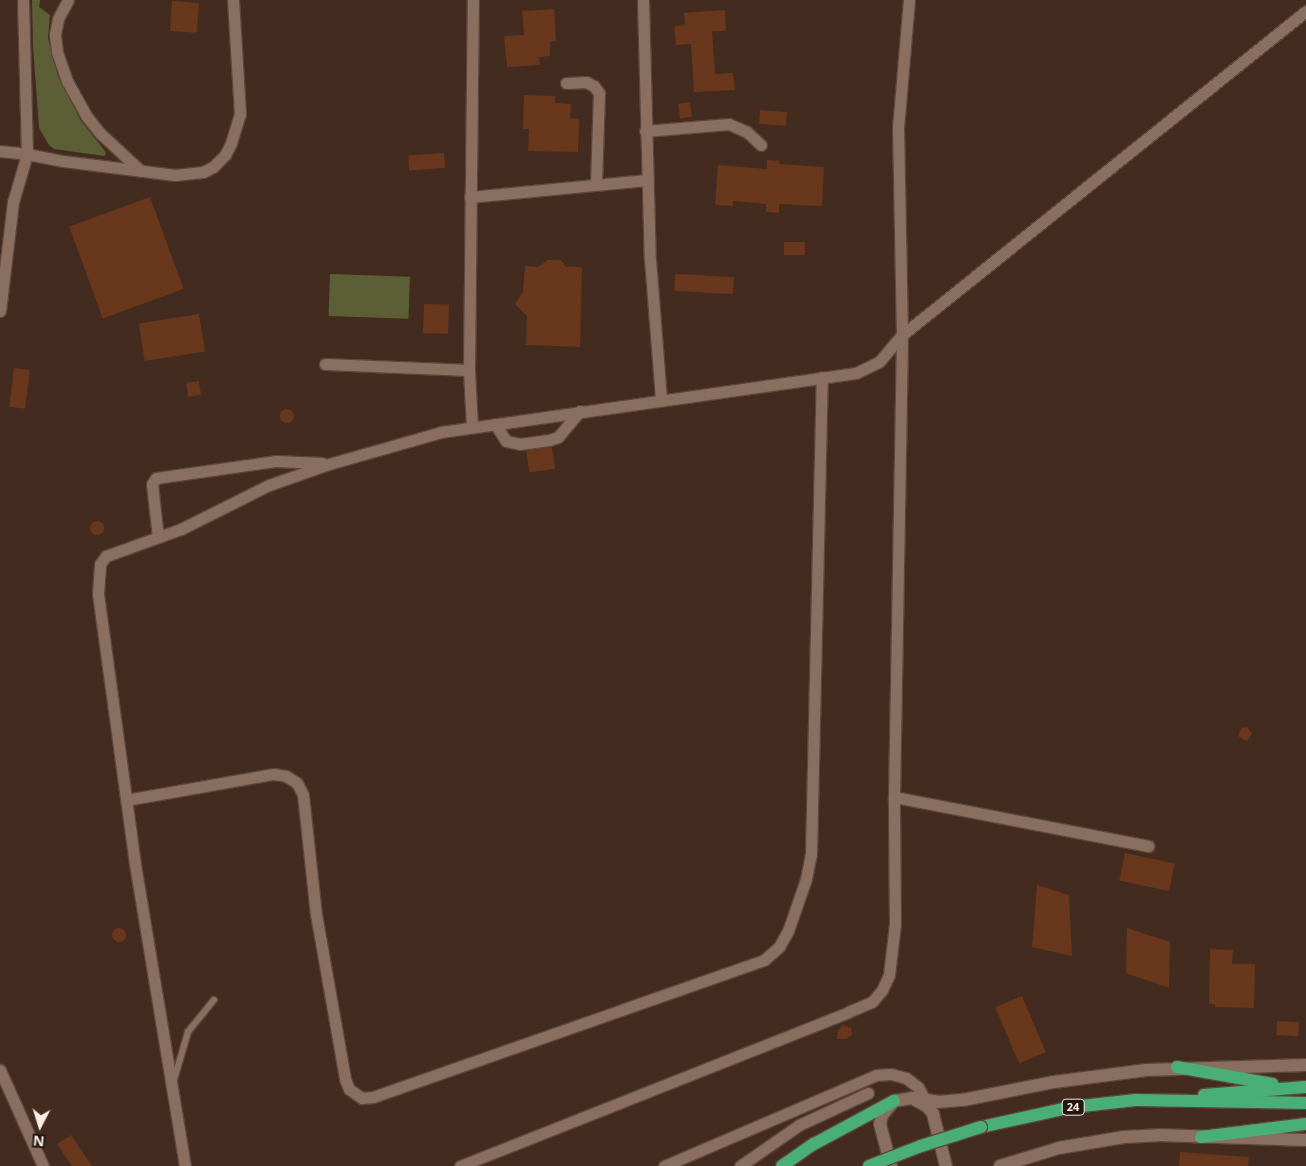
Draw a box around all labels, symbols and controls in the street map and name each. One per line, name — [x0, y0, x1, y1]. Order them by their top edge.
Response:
road number: 24 — [1060, 1098, 1086, 1116]
north arrow — [15, 1101, 65, 1151]
text: N — [32, 1131, 45, 1151]

